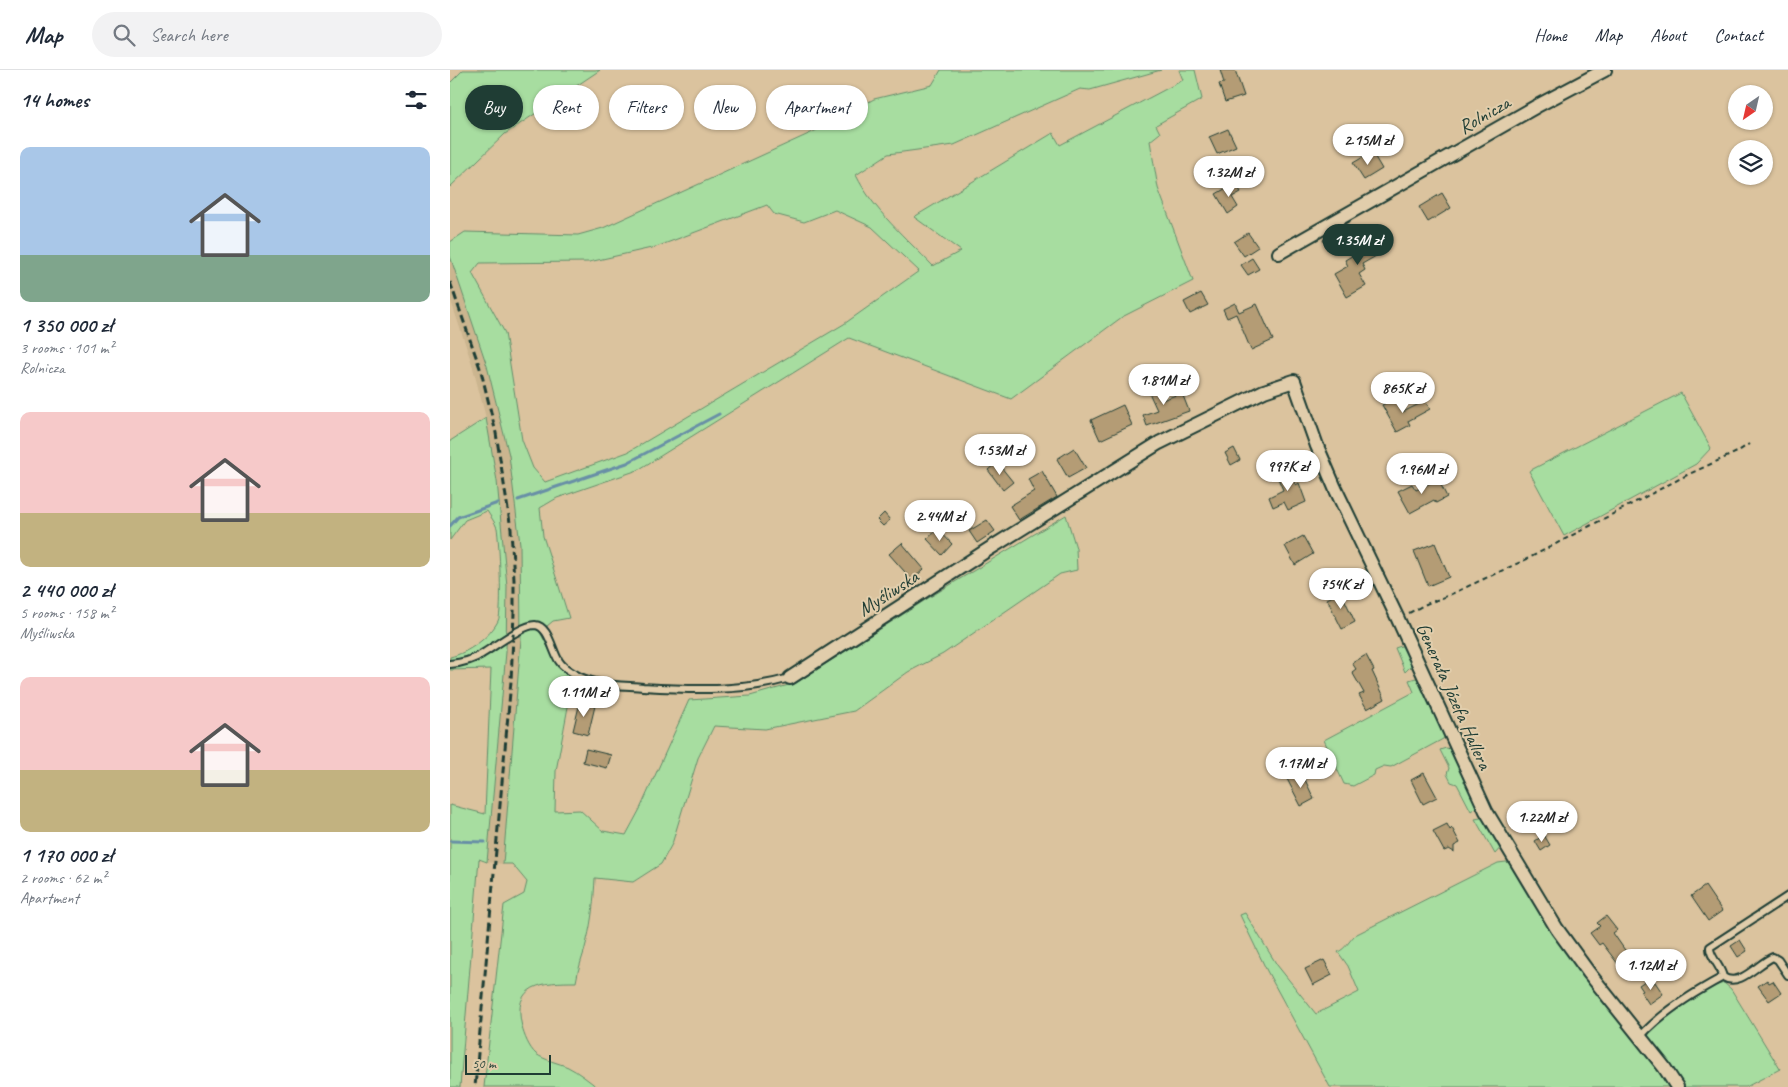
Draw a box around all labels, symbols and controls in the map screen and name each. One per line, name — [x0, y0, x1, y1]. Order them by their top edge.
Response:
search box — [92, 12, 442, 57]
text: Map — [25, 20, 62, 50]
icon: search — [110, 21, 138, 49]
text: Search here — [150, 23, 228, 47]
text: Home — [1534, 24, 1567, 46]
text: Map — [1595, 24, 1622, 46]
text: About — [1650, 24, 1686, 46]
text: Contact — [1714, 24, 1763, 46]
chip: Buy — [465, 85, 523, 130]
chip: Rent — [533, 85, 599, 130]
chip: Filters — [609, 85, 684, 130]
chip: New — [694, 85, 756, 130]
chip: Apartment — [766, 85, 868, 130]
north arrow — [1728, 85, 1772, 130]
map controls — [1728, 85, 1773, 185]
icon: filters — [402, 86, 430, 114]
text: 14 homes — [20, 87, 89, 113]
street label: Rolnicza — [1454, 89, 1516, 140]
pin: 2.15M zł — [1316, 124, 1420, 166]
text: 2.15M zł — [1344, 130, 1392, 150]
button: layers — [1728, 140, 1773, 185]
pin: 1.32M zł — [1177, 156, 1281, 198]
text: 1.32M zł — [1205, 162, 1253, 182]
icon: home — [180, 180, 270, 270]
pin: 1.35M zł — [1306, 224, 1410, 266]
text: 1.35M zł — [1334, 230, 1382, 250]
text: 1 350 000 zł — [20, 312, 112, 338]
text: 3 rooms · 101 m² — [20, 338, 114, 358]
text: Rolnicza — [20, 358, 65, 378]
pin: 1.81M zł — [1112, 364, 1216, 406]
text: 1.81M zł — [1140, 370, 1188, 390]
pin: 865K zł — [1357, 372, 1449, 414]
text: 865K zł — [1382, 378, 1424, 398]
pin: 1.53M zł — [948, 434, 1052, 476]
text: 1.53M zł — [976, 440, 1024, 460]
icon: home — [180, 445, 270, 535]
pin: 997K zł — [1242, 450, 1334, 492]
pin: 1.96M zł — [1370, 452, 1474, 495]
text: 997K zł — [1267, 456, 1309, 476]
text: 1.96M zł — [1397, 459, 1447, 479]
pin: 2.44M zł — [888, 500, 992, 542]
text: 2.44M zł — [916, 506, 964, 526]
street label: Myśliwska — [853, 563, 925, 622]
pin: 754K zł — [1295, 568, 1387, 610]
text: 754K zł — [1320, 574, 1362, 594]
text: 2 440 000 zł — [20, 577, 113, 603]
text: 5 rooms · 158 m² — [20, 603, 114, 623]
street label: Generała Józefa Hallera — [1410, 619, 1498, 775]
text: Myśliwska — [20, 623, 74, 643]
pin: 1.11M zł — [532, 676, 636, 718]
text: 1.11M zł — [560, 682, 608, 702]
icon: home — [180, 710, 270, 800]
pin: 1.17M zł — [1249, 746, 1353, 789]
text: 1.17M zł — [1277, 753, 1325, 773]
pin: 1.22M zł — [1490, 800, 1594, 843]
text: 1.22M zł — [1518, 807, 1566, 827]
text: 1 170 000 zł — [20, 842, 113, 868]
text: 2 rooms · 62 m² — [20, 868, 106, 888]
text: Apartment — [20, 888, 79, 908]
pin: 1.12M zł — [1599, 948, 1703, 991]
text: 1.12M zł — [1627, 955, 1675, 975]
scale bar — [465, 1052, 551, 1075]
text: 50 m — [472, 1055, 496, 1072]

